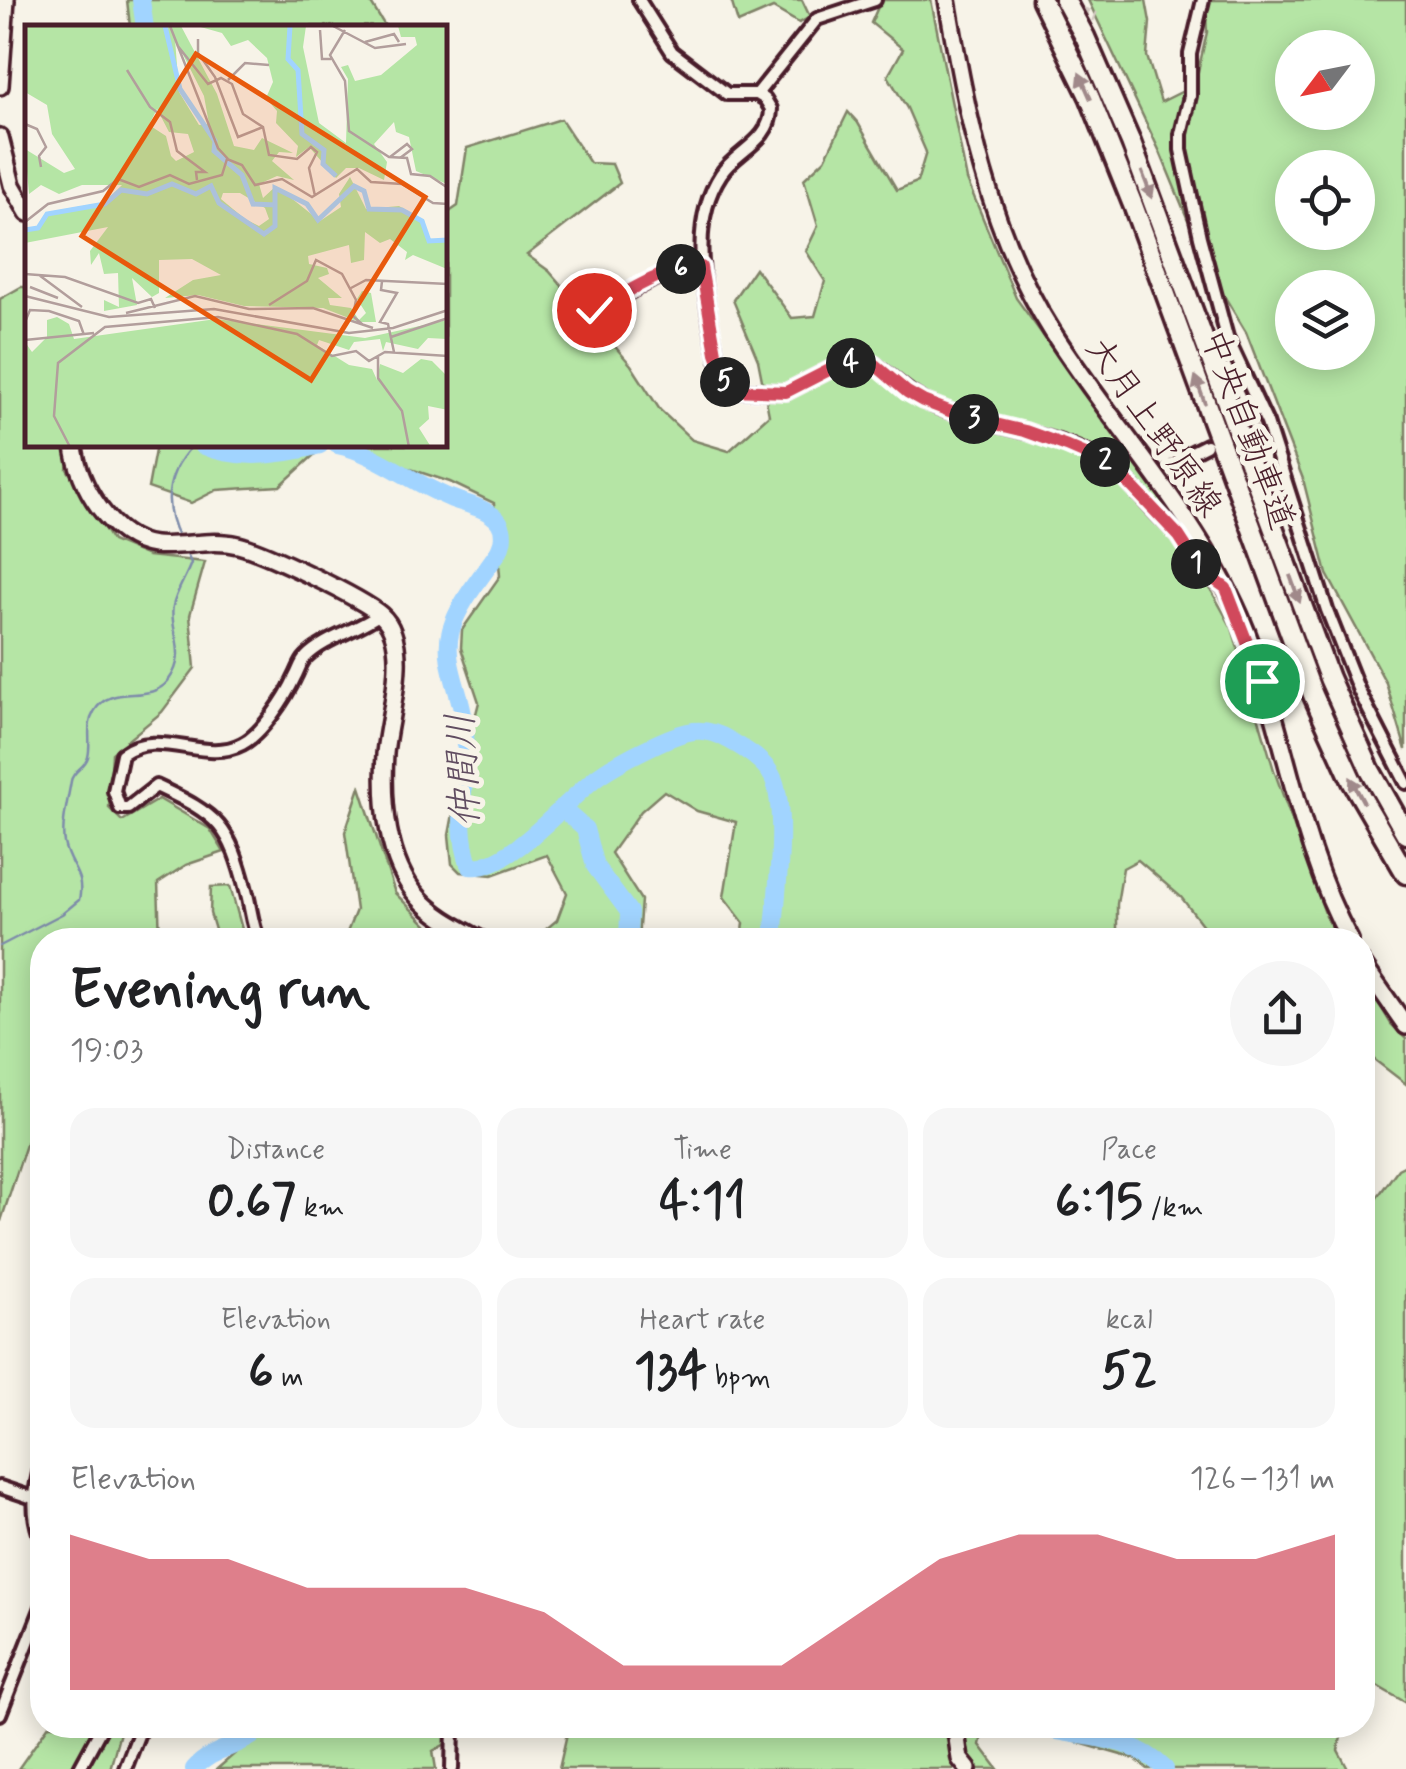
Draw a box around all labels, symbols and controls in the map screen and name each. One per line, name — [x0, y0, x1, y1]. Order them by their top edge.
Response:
inset map — [25, 25, 448, 448]
north arrow — [1275, 30, 1375, 130]
map controls — [1275, 30, 1375, 370]
one-way arrow — [1076, 71, 1093, 100]
button: locate — [1275, 150, 1375, 250]
one-way arrow — [1140, 170, 1155, 200]
pin: 6 — [656, 244, 706, 294]
text: 6 — [674, 250, 688, 287]
pin — [552, 268, 637, 353]
button: layers — [1275, 270, 1375, 370]
icon: check — [567, 283, 622, 338]
street label: 中央自動車道 — [1190, 323, 1305, 536]
street label: 大月上野原線 — [1074, 328, 1232, 526]
pin: 4 — [826, 338, 876, 388]
text: 4 — [843, 344, 859, 381]
pin: 5 — [700, 357, 750, 407]
text: 5 — [717, 363, 733, 400]
one-way arrow — [1192, 374, 1207, 404]
pin: 3 — [949, 394, 999, 444]
text: 3 — [968, 400, 980, 437]
pin: 2 — [1080, 437, 1130, 487]
text: 2 — [1098, 443, 1112, 480]
pin: 1 — [1171, 539, 1221, 589]
text: 1 — [1190, 545, 1202, 582]
one-way arrow — [1288, 574, 1303, 604]
pin — [1220, 639, 1305, 724]
icon: arrive — [1235, 654, 1290, 709]
water label: 仲間川 — [437, 712, 492, 828]
one-way arrow — [1349, 775, 1366, 804]
text: Evening run — [70, 956, 370, 1028]
button: share — [1230, 961, 1335, 1066]
text: 19:03 — [70, 1030, 143, 1072]
text: Distance — [227, 1132, 325, 1169]
text: Time — [673, 1132, 732, 1169]
text: Pace — [1101, 1132, 1157, 1169]
text: 0.67 — [207, 1169, 296, 1235]
text: 4:11 — [659, 1169, 746, 1235]
text: 6:15 — [1055, 1169, 1143, 1235]
text: km — [296, 1190, 345, 1227]
text: /km — [1143, 1190, 1203, 1227]
text: Elevation — [221, 1302, 331, 1339]
text: Heart rate — [640, 1302, 765, 1339]
text: kcal — [1106, 1302, 1153, 1339]
text: 6 — [248, 1339, 274, 1405]
text: 134 — [634, 1339, 707, 1405]
text: 52 — [1101, 1339, 1157, 1405]
text: m — [274, 1360, 304, 1397]
text: bpm — [707, 1360, 771, 1397]
text: Elevation — [70, 1458, 196, 1500]
text: 126–131 m — [1190, 1458, 1335, 1500]

